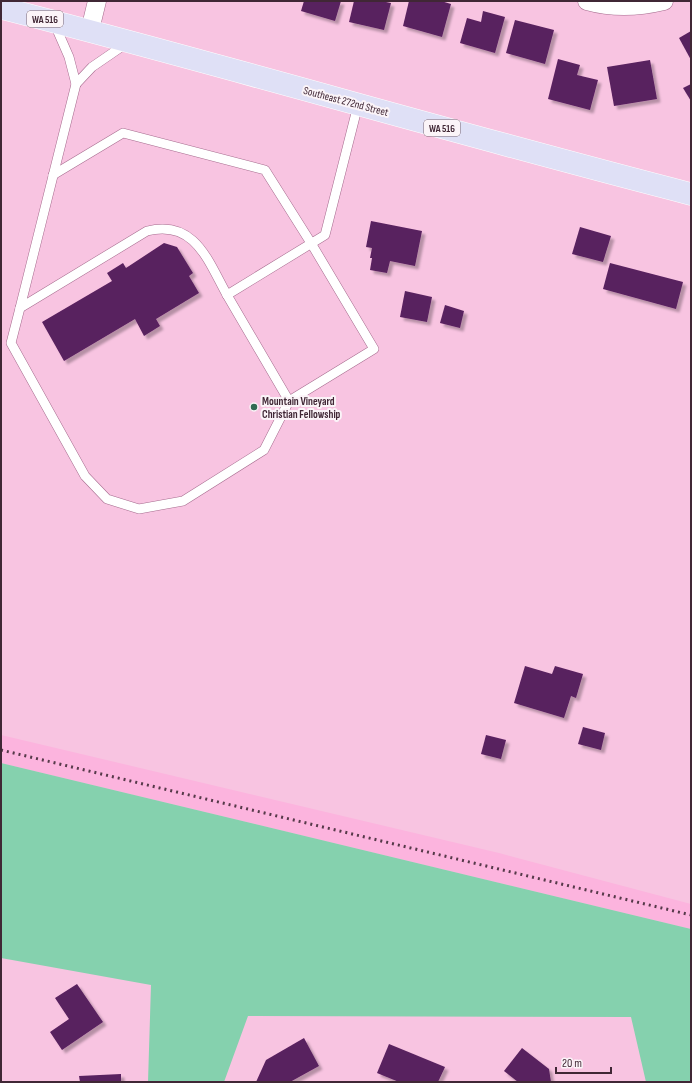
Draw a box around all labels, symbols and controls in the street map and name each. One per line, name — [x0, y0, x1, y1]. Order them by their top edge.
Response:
road number: WA 516 — [27, 11, 63, 27]
street label: Southeast 272nd Street — [302, 84, 390, 119]
road number: WA 516 — [424, 120, 460, 136]
place label: Mountain Vineyard Christian Fellowship — [262, 395, 341, 421]
marker: Mountain Vineyard Christian Fellowship — [249, 402, 259, 412]
scale bar — [556, 1049, 611, 1075]
text: 20 m — [562, 1056, 582, 1071]

